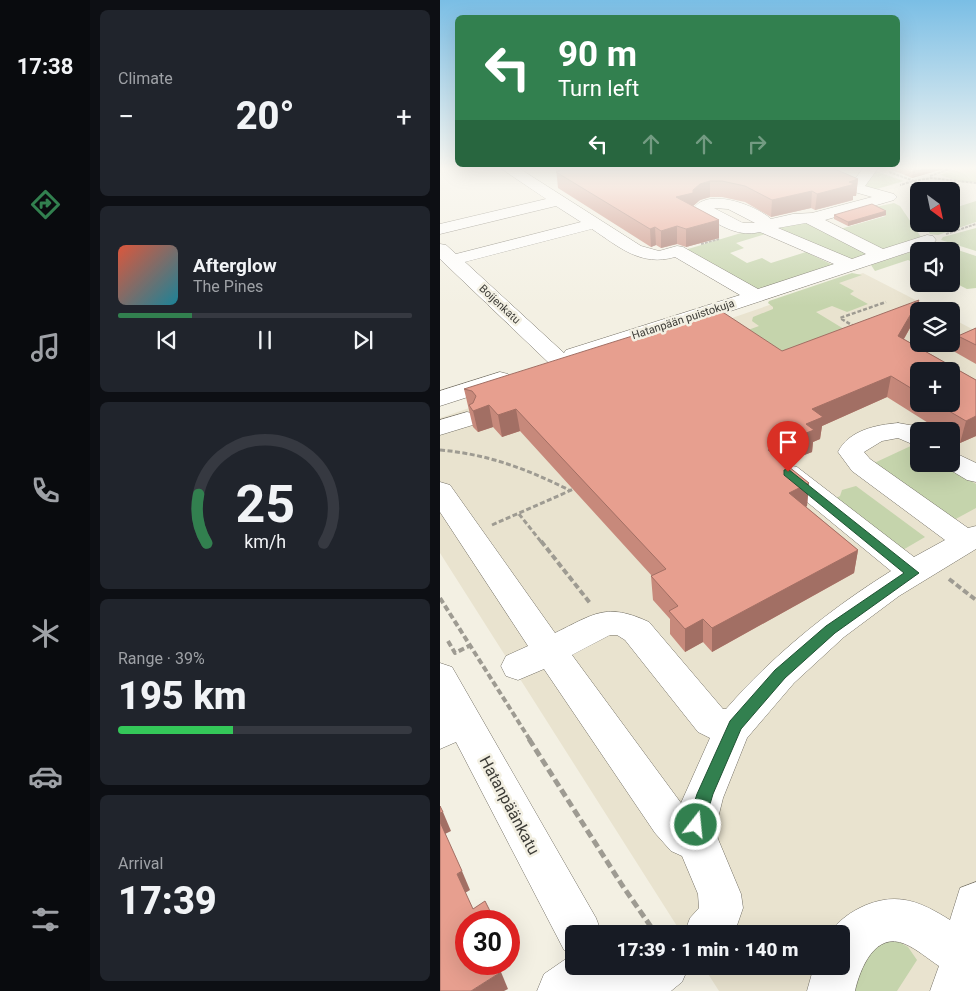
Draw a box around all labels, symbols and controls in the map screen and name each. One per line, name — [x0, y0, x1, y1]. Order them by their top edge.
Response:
text: 90 m — [558, 34, 637, 75]
icon: left — [475, 35, 540, 100]
text: 17:38 — [17, 54, 73, 79]
text: Climate — [118, 69, 173, 88]
text: Turn left — [558, 76, 639, 101]
text: 20° — [236, 94, 294, 138]
text: − — [118, 100, 134, 133]
text: + — [396, 100, 412, 133]
icon: left — [584, 130, 612, 158]
icon: ahead — [637, 130, 665, 158]
icon: ahead — [690, 130, 718, 158]
icon: right — [743, 130, 771, 158]
north arrow — [910, 182, 960, 232]
map controls — [910, 182, 960, 472]
icon: directions — [28, 187, 63, 222]
button: sound — [910, 242, 960, 292]
text: Afterglow — [193, 254, 277, 277]
text: The Pines — [193, 277, 263, 296]
street label: Boijenkatu — [476, 282, 523, 327]
street label: Hatanpään puistokuja — [630, 297, 736, 342]
button: layers — [910, 302, 960, 352]
icon: previous — [153, 326, 181, 354]
icon: pause — [251, 326, 279, 354]
icon: next — [349, 326, 377, 354]
icon: music — [28, 330, 63, 365]
button: + — [910, 362, 960, 412]
pin — [767, 421, 809, 472]
button: − — [910, 422, 960, 472]
icon: arrive — [774, 428, 802, 456]
icon: phone — [28, 473, 63, 508]
text: 25 — [235, 474, 295, 535]
text: km/h — [244, 531, 286, 552]
icon: climate — [28, 616, 63, 651]
text: Range · 39% — [118, 649, 205, 668]
text: 195 km — [118, 674, 247, 718]
street label: Hatanpäänkatu — [476, 753, 544, 858]
icon: car — [28, 759, 63, 794]
position arrow — [669, 798, 721, 850]
text: Arrival — [118, 854, 163, 873]
text: 17:39 — [118, 879, 217, 923]
icon: filters — [28, 902, 63, 937]
speed limit sign: 30 — [455, 910, 520, 975]
text: 17:39 · 1 min · 140 m — [616, 938, 799, 961]

